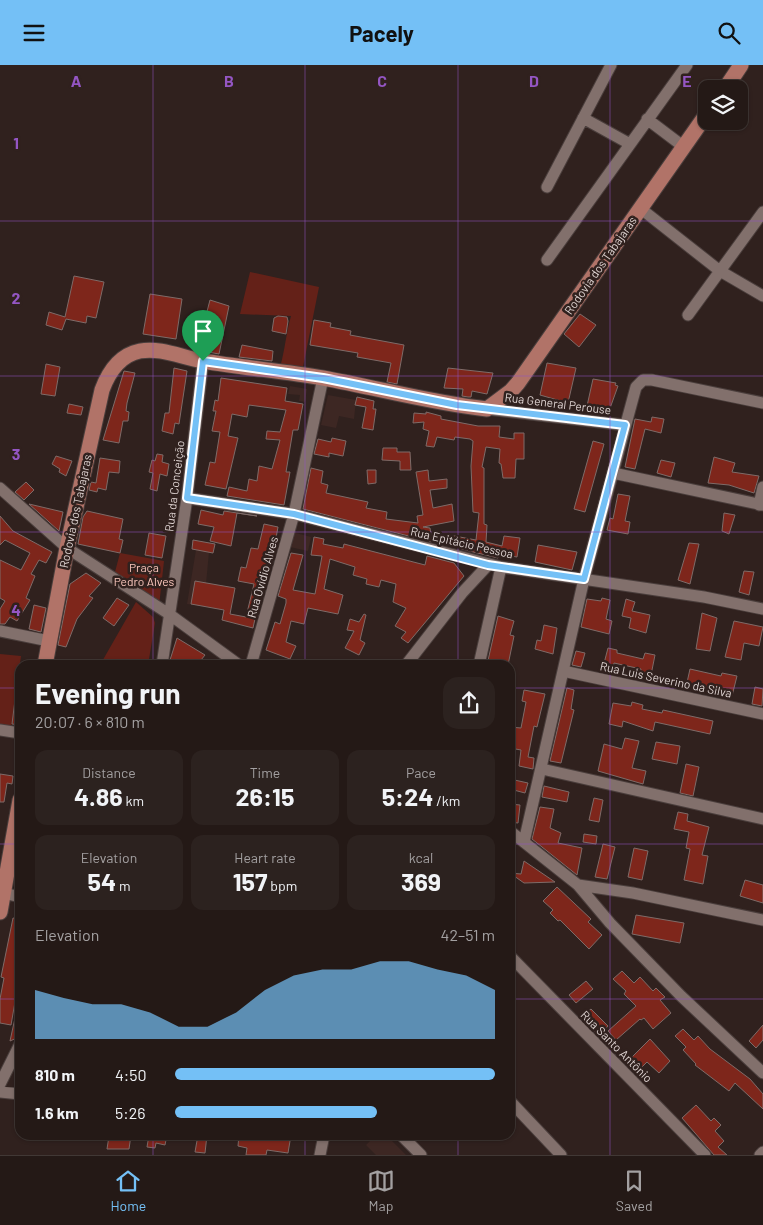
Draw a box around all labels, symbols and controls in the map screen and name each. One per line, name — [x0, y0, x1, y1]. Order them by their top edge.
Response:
icon: menu — [20, 19, 48, 47]
icon: search — [715, 19, 743, 47]
text: Pacely — [349, 20, 414, 46]
text: A — [71, 71, 82, 90]
text: B — [224, 71, 234, 90]
text: C — [377, 71, 387, 90]
text: D — [529, 71, 539, 90]
text: E — [682, 71, 692, 90]
map controls — [698, 80, 748, 130]
button: layers — [698, 80, 748, 130]
text: 1 — [13, 133, 19, 152]
street label: Rodovia dos Tabajaras — [561, 213, 639, 317]
text: 2 — [12, 288, 21, 307]
pin — [182, 310, 224, 361]
icon: arrive — [189, 317, 217, 345]
street label: Rua General Perouse — [504, 390, 612, 416]
street label: Rua da Conceição — [161, 439, 187, 533]
text: 3 — [12, 444, 20, 463]
street label: Rodovia dos Tabajaras — [56, 453, 94, 569]
street label: Rua Epitácio Pessoa — [409, 523, 515, 561]
street label: Rua Ovídio Alves — [244, 534, 280, 619]
park label: Praça Pedro Alves — [114, 560, 175, 588]
text: 4 — [11, 600, 21, 619]
street label: Rua Luis Severino da Silva — [599, 658, 733, 700]
text: Evening run — [35, 676, 181, 710]
button: share — [443, 677, 495, 729]
text: 20:07 · 6 × 810 m — [35, 712, 145, 731]
text: Distance — [82, 764, 136, 781]
text: Time — [250, 764, 280, 781]
text: Pace — [406, 764, 436, 781]
text: 4.86 — [74, 781, 123, 811]
text: 26:15 — [236, 781, 294, 811]
text: 5:24 — [382, 781, 433, 811]
text: km — [123, 792, 144, 809]
text: /km — [433, 792, 460, 809]
text: Elevation — [81, 849, 137, 866]
text: Heart rate — [234, 849, 296, 866]
text: kcal — [409, 849, 433, 866]
text: 54 — [88, 866, 116, 896]
text: 157 — [233, 866, 267, 896]
text: 369 — [401, 866, 441, 896]
text: m — [116, 877, 131, 894]
text: bpm — [267, 877, 297, 894]
text: Elevation — [35, 925, 99, 944]
text: 42–51 m — [441, 925, 495, 944]
street label: Rua Santo Antônio — [578, 1007, 656, 1085]
text: 810 m — [35, 1065, 75, 1084]
text: 4:50 — [115, 1065, 147, 1084]
text: 1.6 km — [35, 1103, 79, 1122]
text: 5:26 — [115, 1103, 145, 1122]
tab: Home — [110, 1167, 146, 1214]
tab: Map — [367, 1167, 395, 1214]
tab: Saved — [616, 1167, 653, 1214]

